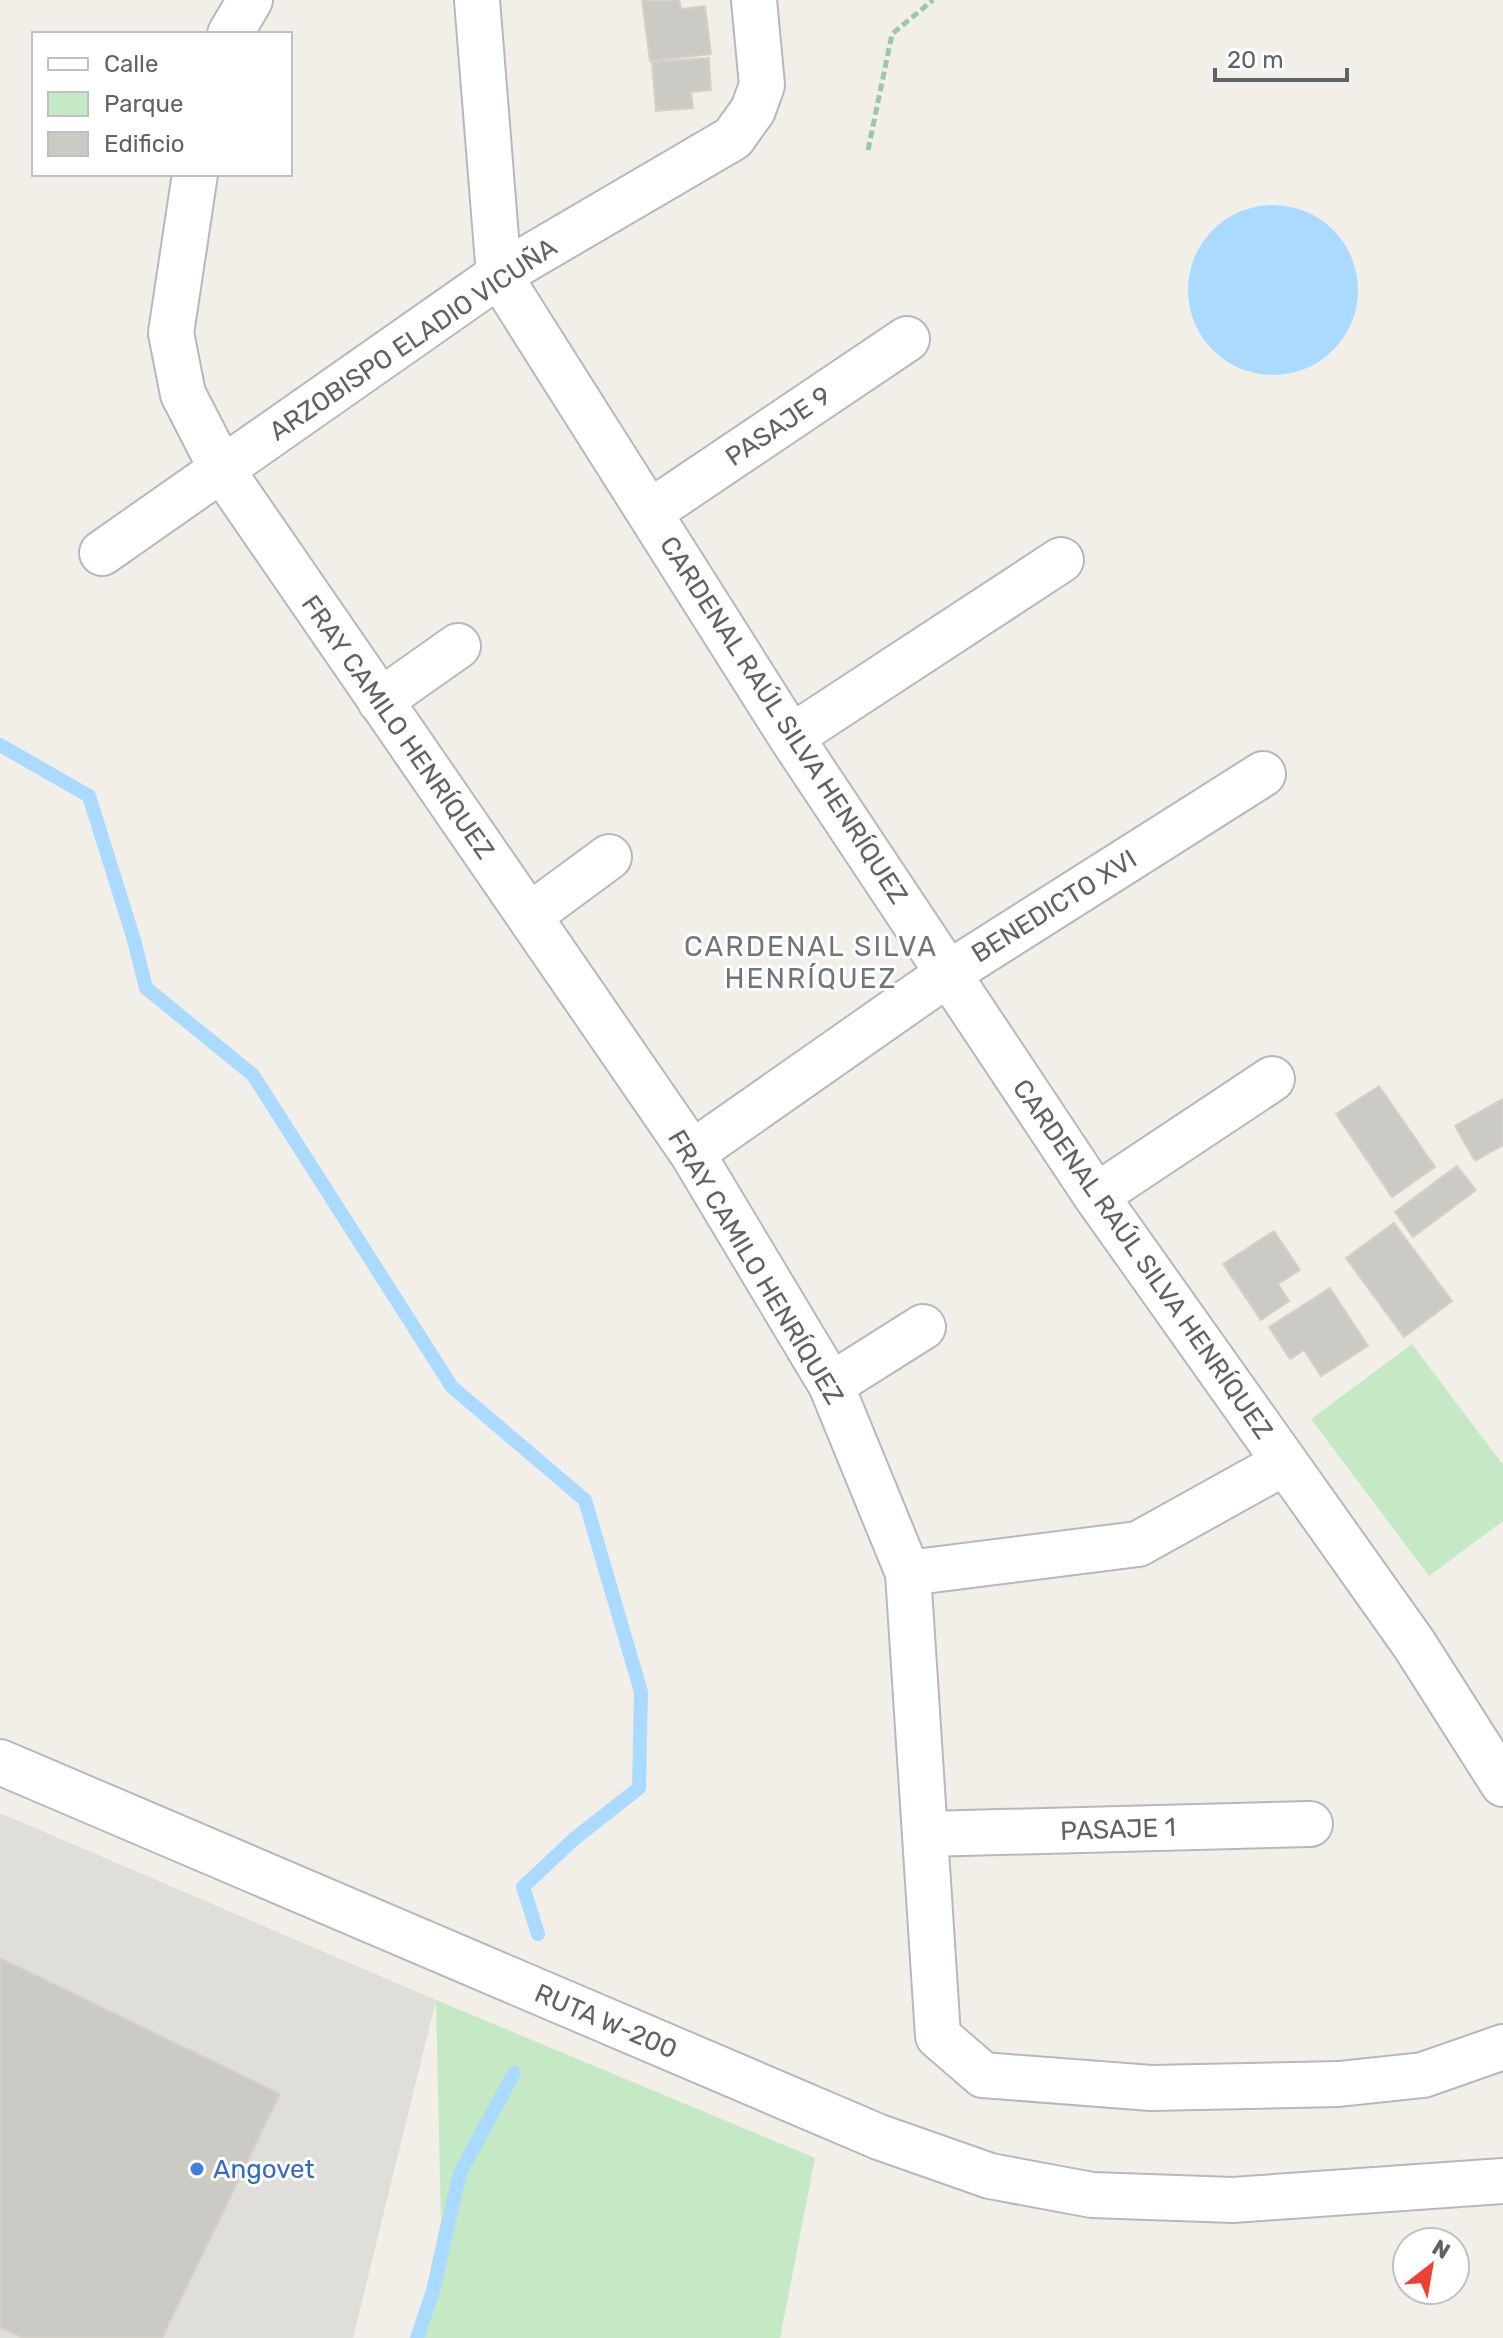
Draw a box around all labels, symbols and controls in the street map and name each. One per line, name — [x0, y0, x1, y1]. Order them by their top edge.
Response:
legend — [32, 32, 292, 176]
scale bar — [1215, 32, 1347, 82]
text: 20 m — [1227, 46, 1284, 74]
text: Calle — [104, 50, 158, 78]
text: Parque — [104, 90, 183, 118]
text: Edificio — [104, 130, 185, 158]
street label: ARZOBISPO ELADIO VICUÑA — [264, 231, 563, 447]
street label: PASAJE 9 — [720, 380, 837, 473]
street label: CARDENAL RAÚL SILVA HENRÍQUEZ — [653, 531, 914, 910]
street label: FRAY CAMILO HENRÍQUEZ — [295, 590, 500, 865]
street label: BENEDICTO XVI — [966, 843, 1142, 970]
district label: CARDENAL SILVA HENRÍQUEZ — [684, 930, 938, 995]
street label: CARDENAL RAÚL SILVA HENRÍQUEZ — [1006, 1074, 1279, 1445]
street label: FRAY CAMILO HENRÍQUEZ — [661, 1124, 850, 1410]
street label: PASAJE 1 — [1060, 1812, 1176, 1847]
street label: RUTA W-200 — [530, 1978, 681, 2065]
place label: Angovet — [213, 2154, 315, 2185]
marker: Angovet — [188, 2160, 206, 2178]
north arrow — [1391, 2226, 1471, 2306]
text: N — [1427, 2234, 1455, 2265]

